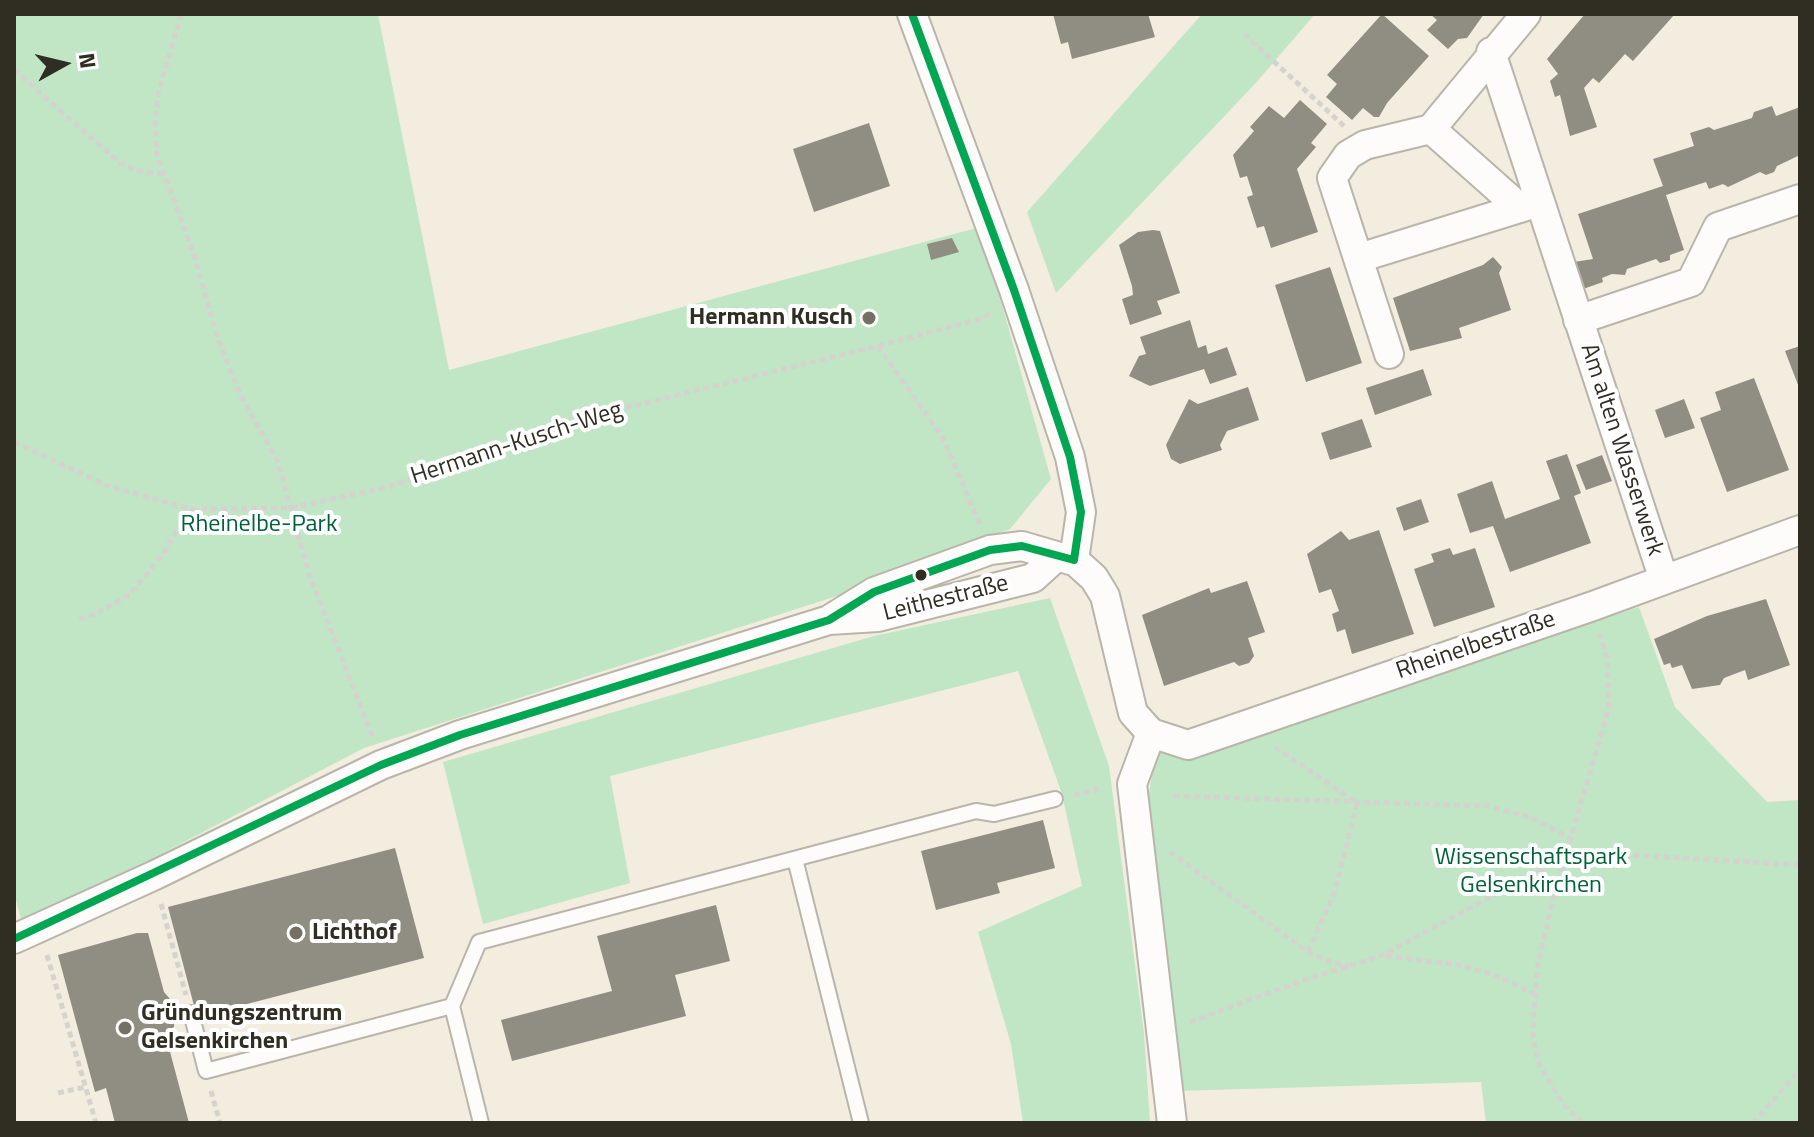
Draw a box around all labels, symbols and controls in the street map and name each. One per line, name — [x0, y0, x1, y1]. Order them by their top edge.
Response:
north arrow — [24, 24, 104, 104]
text: N — [70, 51, 106, 71]
place label: Hermann Kusch — [689, 304, 853, 332]
marker: Hermann Kusch — [860, 309, 878, 327]
street label: Am alten Wasserwerk — [1573, 340, 1669, 560]
street label: Hermann-Kusch-Weg — [408, 396, 626, 492]
park label: Rheinelbe-Park — [181, 511, 337, 539]
unlabelled marker — [913, 567, 929, 583]
street label: Leithestraße — [880, 570, 1012, 628]
street label: Rheinelbestraße — [1393, 605, 1559, 687]
park label: Wissenschaftspark Gelsenkirchen — [1435, 844, 1627, 900]
place label: Lichthof — [312, 919, 397, 947]
marker: Lichthof — [287, 924, 305, 942]
place label: Gründungszentrum Gelsenkirchen — [141, 1000, 342, 1056]
marker: Gründungszentrum Gelsenkirchen — [116, 1019, 134, 1037]

